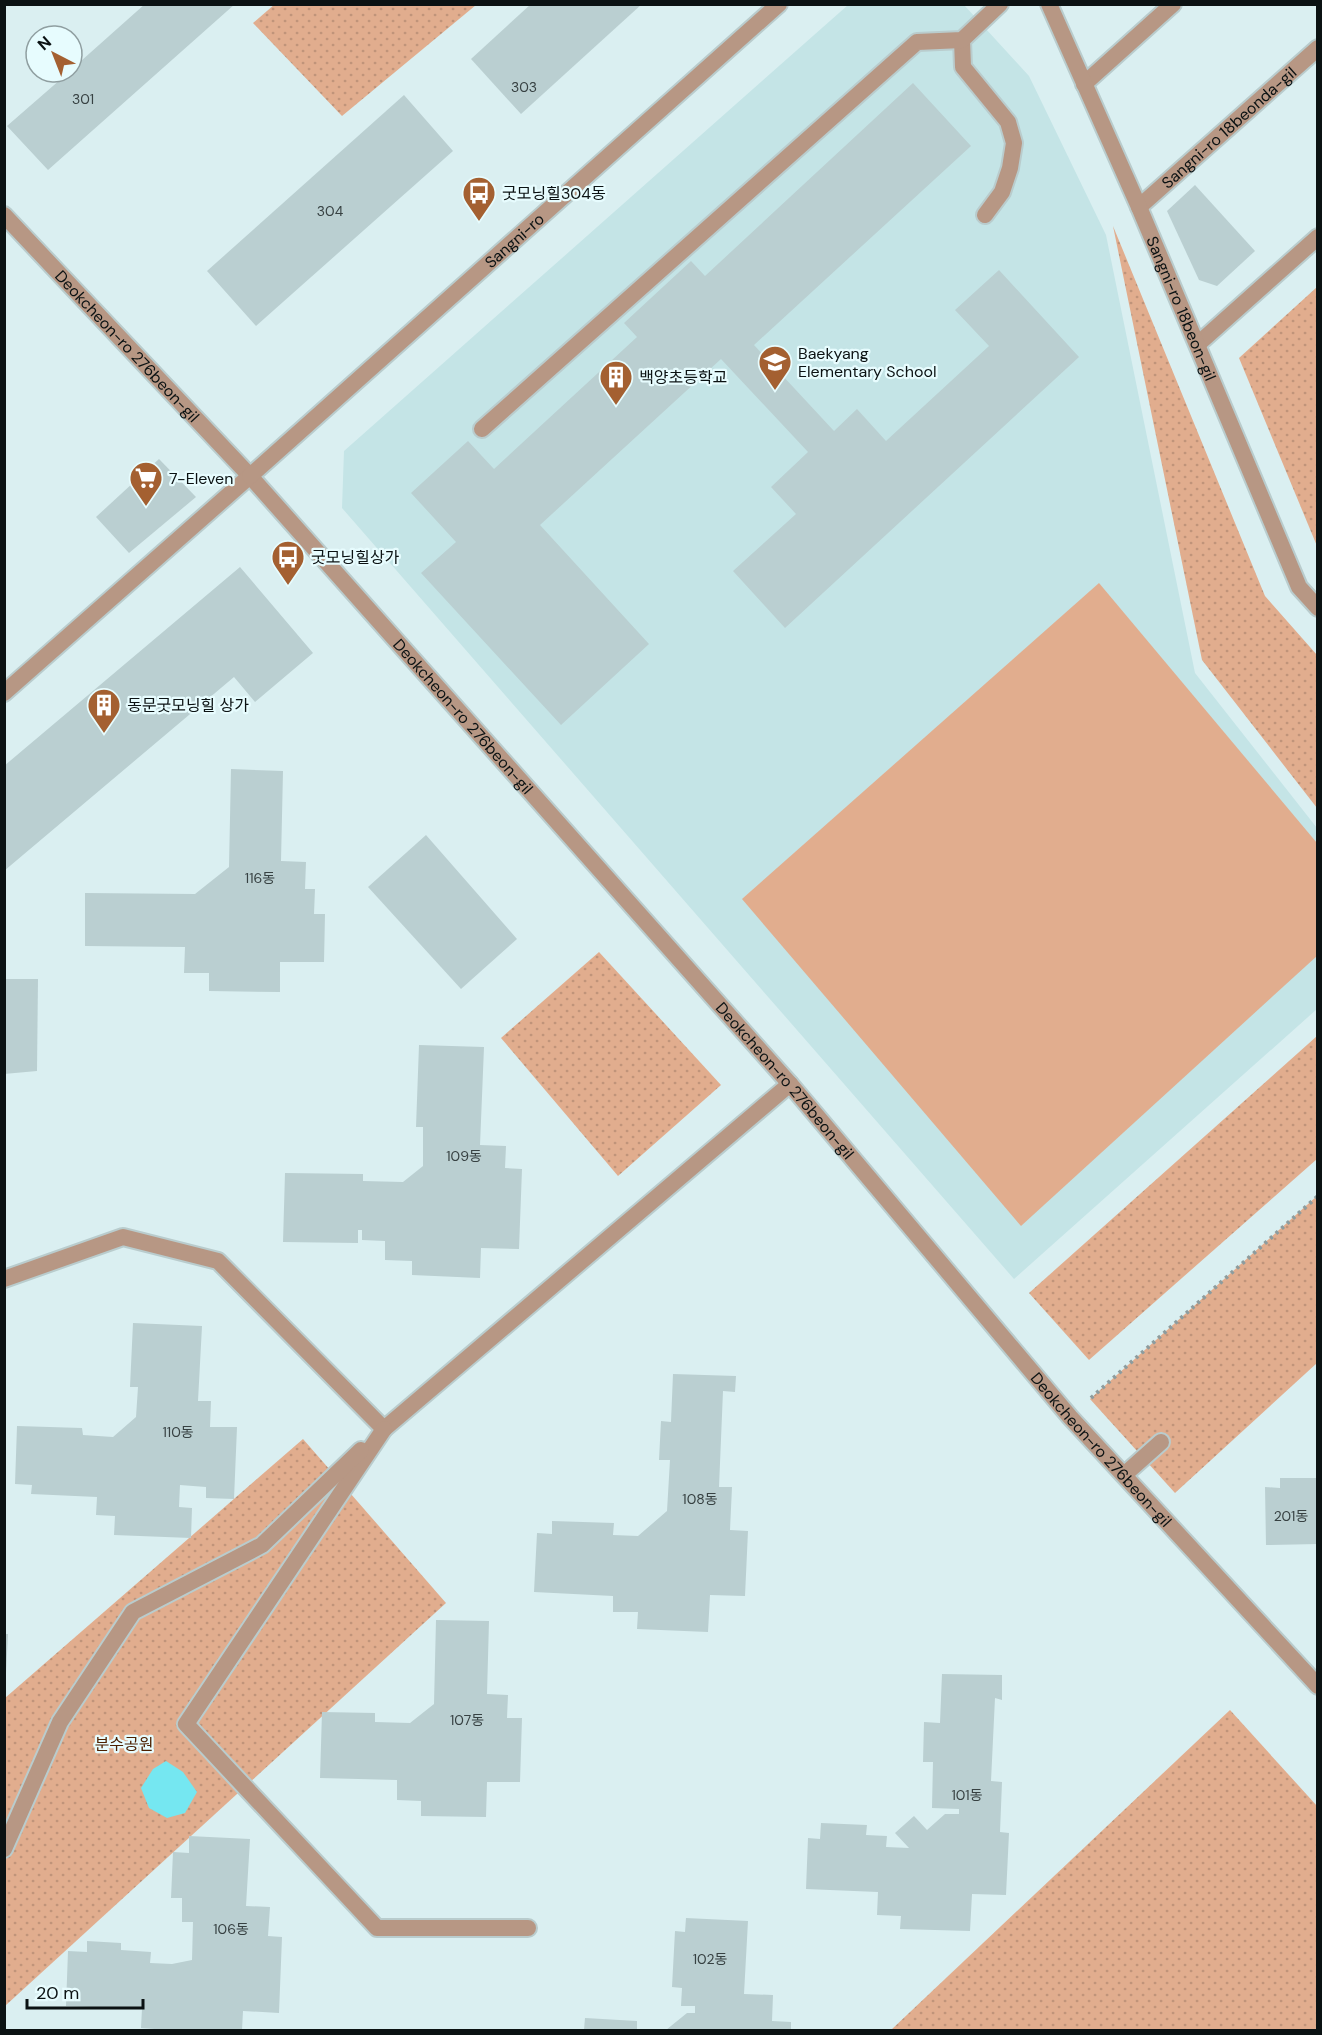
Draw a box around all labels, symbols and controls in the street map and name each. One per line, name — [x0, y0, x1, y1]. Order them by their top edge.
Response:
north arrow — [24, 24, 84, 84]
text: N — [33, 32, 56, 55]
street label: Sangni-ro 18beonda-gil — [1157, 62, 1301, 193]
house number: 303 — [511, 78, 537, 96]
house number: 301 — [72, 90, 94, 108]
bus stop icon: 굿모닝힐304동 — [461, 175, 497, 222]
place label: 굿모닝힐304동 — [502, 183, 606, 204]
house number: 304 — [317, 202, 344, 220]
street label: Sangni-ro — [480, 209, 549, 273]
street label: Sangni-ro 18beon-gil — [1141, 233, 1221, 384]
street label: Deokcheon-ro 276beon-gil — [50, 266, 204, 427]
place label: Baekyang Elementary School — [798, 343, 936, 382]
school or university icon: Baekyang Elementary School — [757, 344, 793, 391]
building icon: 백양초등학교 — [598, 359, 634, 406]
place label: 백양초등학교 — [639, 367, 727, 388]
supermarket icon: 7-Eleven — [128, 460, 164, 507]
place label: 7-Eleven — [169, 468, 233, 489]
bus stop icon: 굿모닝힐상가 — [270, 539, 306, 586]
place label: 굿모닝힐상가 — [311, 547, 400, 568]
street label: Deokcheon-ro 276beon-gil — [388, 634, 538, 799]
building icon: 동문굿모닝힐 상가 — [86, 687, 122, 734]
place label: 동문굿모닝힐 상가 — [127, 695, 249, 716]
house number: 116동 — [245, 869, 275, 887]
street label: Deokcheon-ro 276beon-gil — [711, 998, 859, 1164]
house number: 109동 — [446, 1147, 482, 1165]
street label: Deokcheon-ro 276beon-gil — [1026, 1368, 1176, 1532]
house number: 110동 — [162, 1423, 194, 1441]
house number: 108동 — [682, 1490, 718, 1508]
house number: 201동 — [1274, 1507, 1308, 1525]
house number: 107동 — [450, 1711, 484, 1729]
park label: 분수공원 — [95, 1734, 153, 1755]
house number: 101동 — [951, 1786, 983, 1804]
house number: 106동 — [213, 1920, 249, 1938]
house number: 102동 — [693, 1950, 727, 1968]
scale bar — [27, 1972, 142, 2010]
text: 20 m — [36, 1981, 79, 2005]

